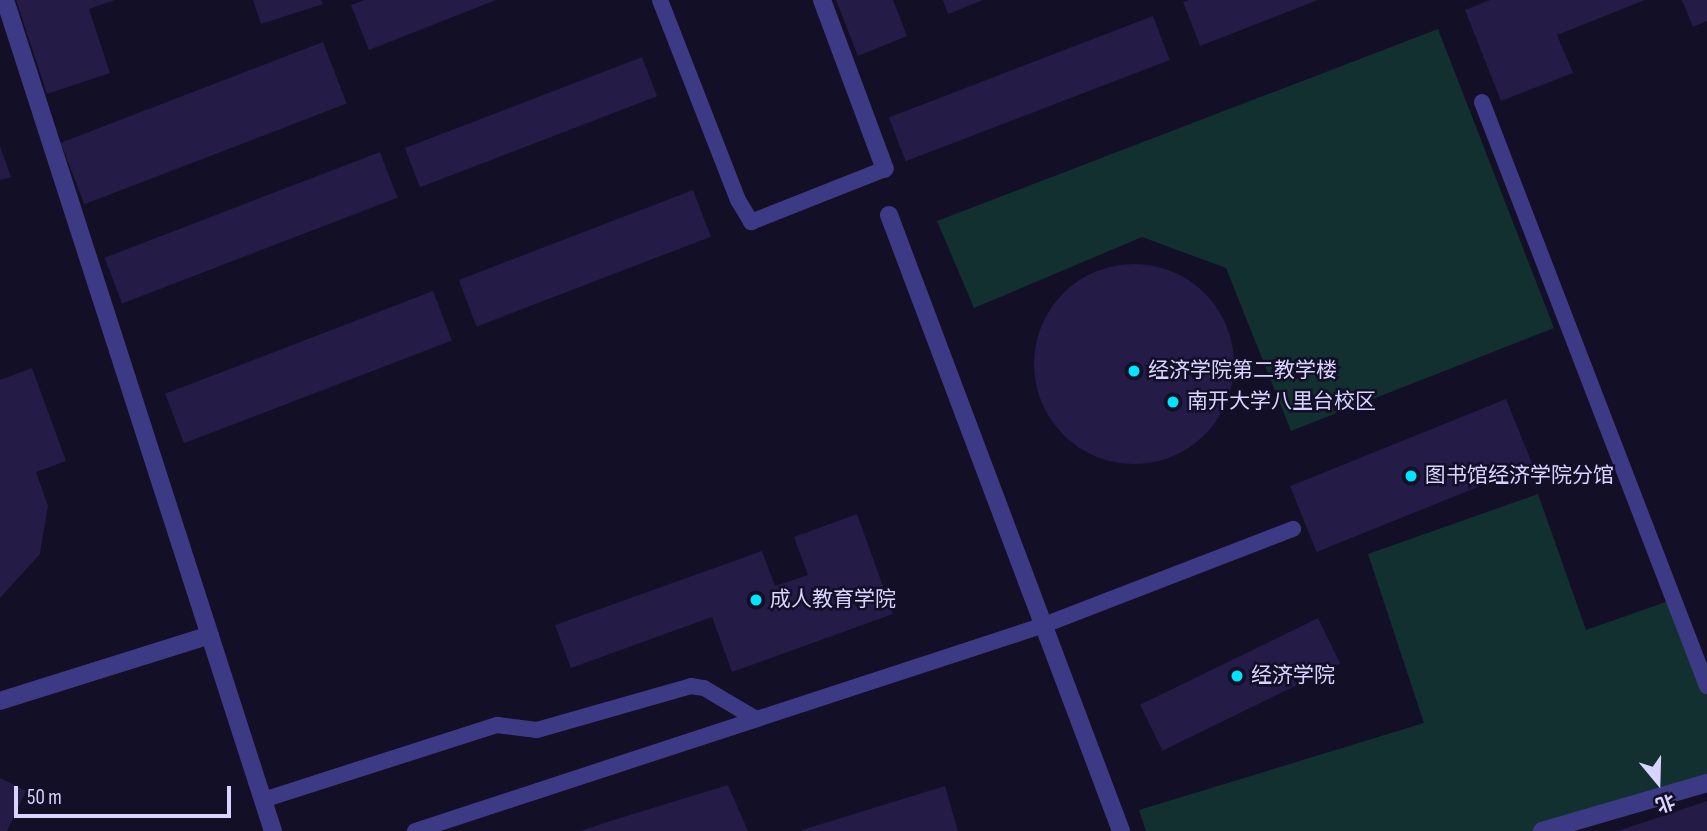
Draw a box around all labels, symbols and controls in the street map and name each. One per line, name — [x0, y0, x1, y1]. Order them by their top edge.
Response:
place label: 经济学院第二教学楼 — [1148, 358, 1337, 384]
marker: 经济学院第二教学楼 — [1126, 363, 1142, 379]
place label: 南开大学八里台校区 — [1187, 389, 1376, 415]
marker: 南开大学八里台校区 — [1165, 394, 1181, 410]
place label: 图书馆经济学院分馆 — [1425, 463, 1614, 489]
marker: 图书馆经济学院分馆 — [1403, 468, 1419, 484]
place label: 成人教育学院 — [770, 587, 896, 613]
marker: 成人教育学院 — [748, 592, 764, 608]
place label: 经济学院 — [1251, 663, 1335, 689]
marker: 经济学院 — [1229, 668, 1245, 684]
north arrow — [1623, 747, 1693, 817]
scale bar — [18, 772, 234, 816]
text: 50 m — [27, 785, 62, 810]
text: 北 — [1652, 788, 1678, 816]

